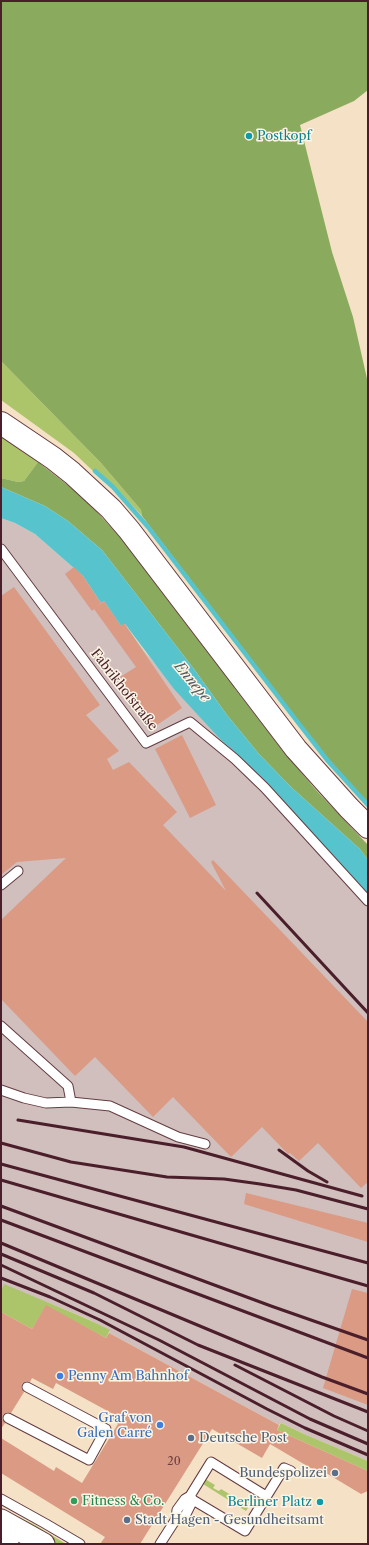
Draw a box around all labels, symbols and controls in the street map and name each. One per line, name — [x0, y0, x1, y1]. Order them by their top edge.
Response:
place label: Postkopf — [257, 128, 311, 144]
marker: Postkopf — [244, 131, 254, 141]
street label: Fabrikhofstraße — [87, 646, 161, 734]
water label: Ennepe — [170, 658, 214, 706]
place label: Penny Am Bahnhof — [68, 1368, 188, 1384]
marker: Penny Am Bahnhof — [55, 1371, 65, 1381]
place label: Graf von Galen Carré — [77, 1410, 152, 1441]
marker: Graf von Galen Carré — [155, 1420, 165, 1430]
place label: Deutsche Post — [199, 1430, 287, 1446]
marker: Deutsche Post — [186, 1433, 196, 1443]
house number: 20 — [167, 1455, 181, 1469]
place label: Bundespolizei — [239, 1465, 327, 1481]
marker: Bundespolizei — [330, 1468, 340, 1478]
place label: Fitness & Co. — [82, 1493, 165, 1509]
place label: Berliner Platz — [227, 1494, 312, 1510]
marker: Fitness & Co. — [69, 1496, 79, 1506]
marker: Berliner Platz — [315, 1497, 325, 1507]
place label: Stadt Hagen - Gesundheitsamt — [135, 1512, 324, 1528]
marker: Stadt Hagen - Gesundheitsamt — [122, 1515, 132, 1525]

